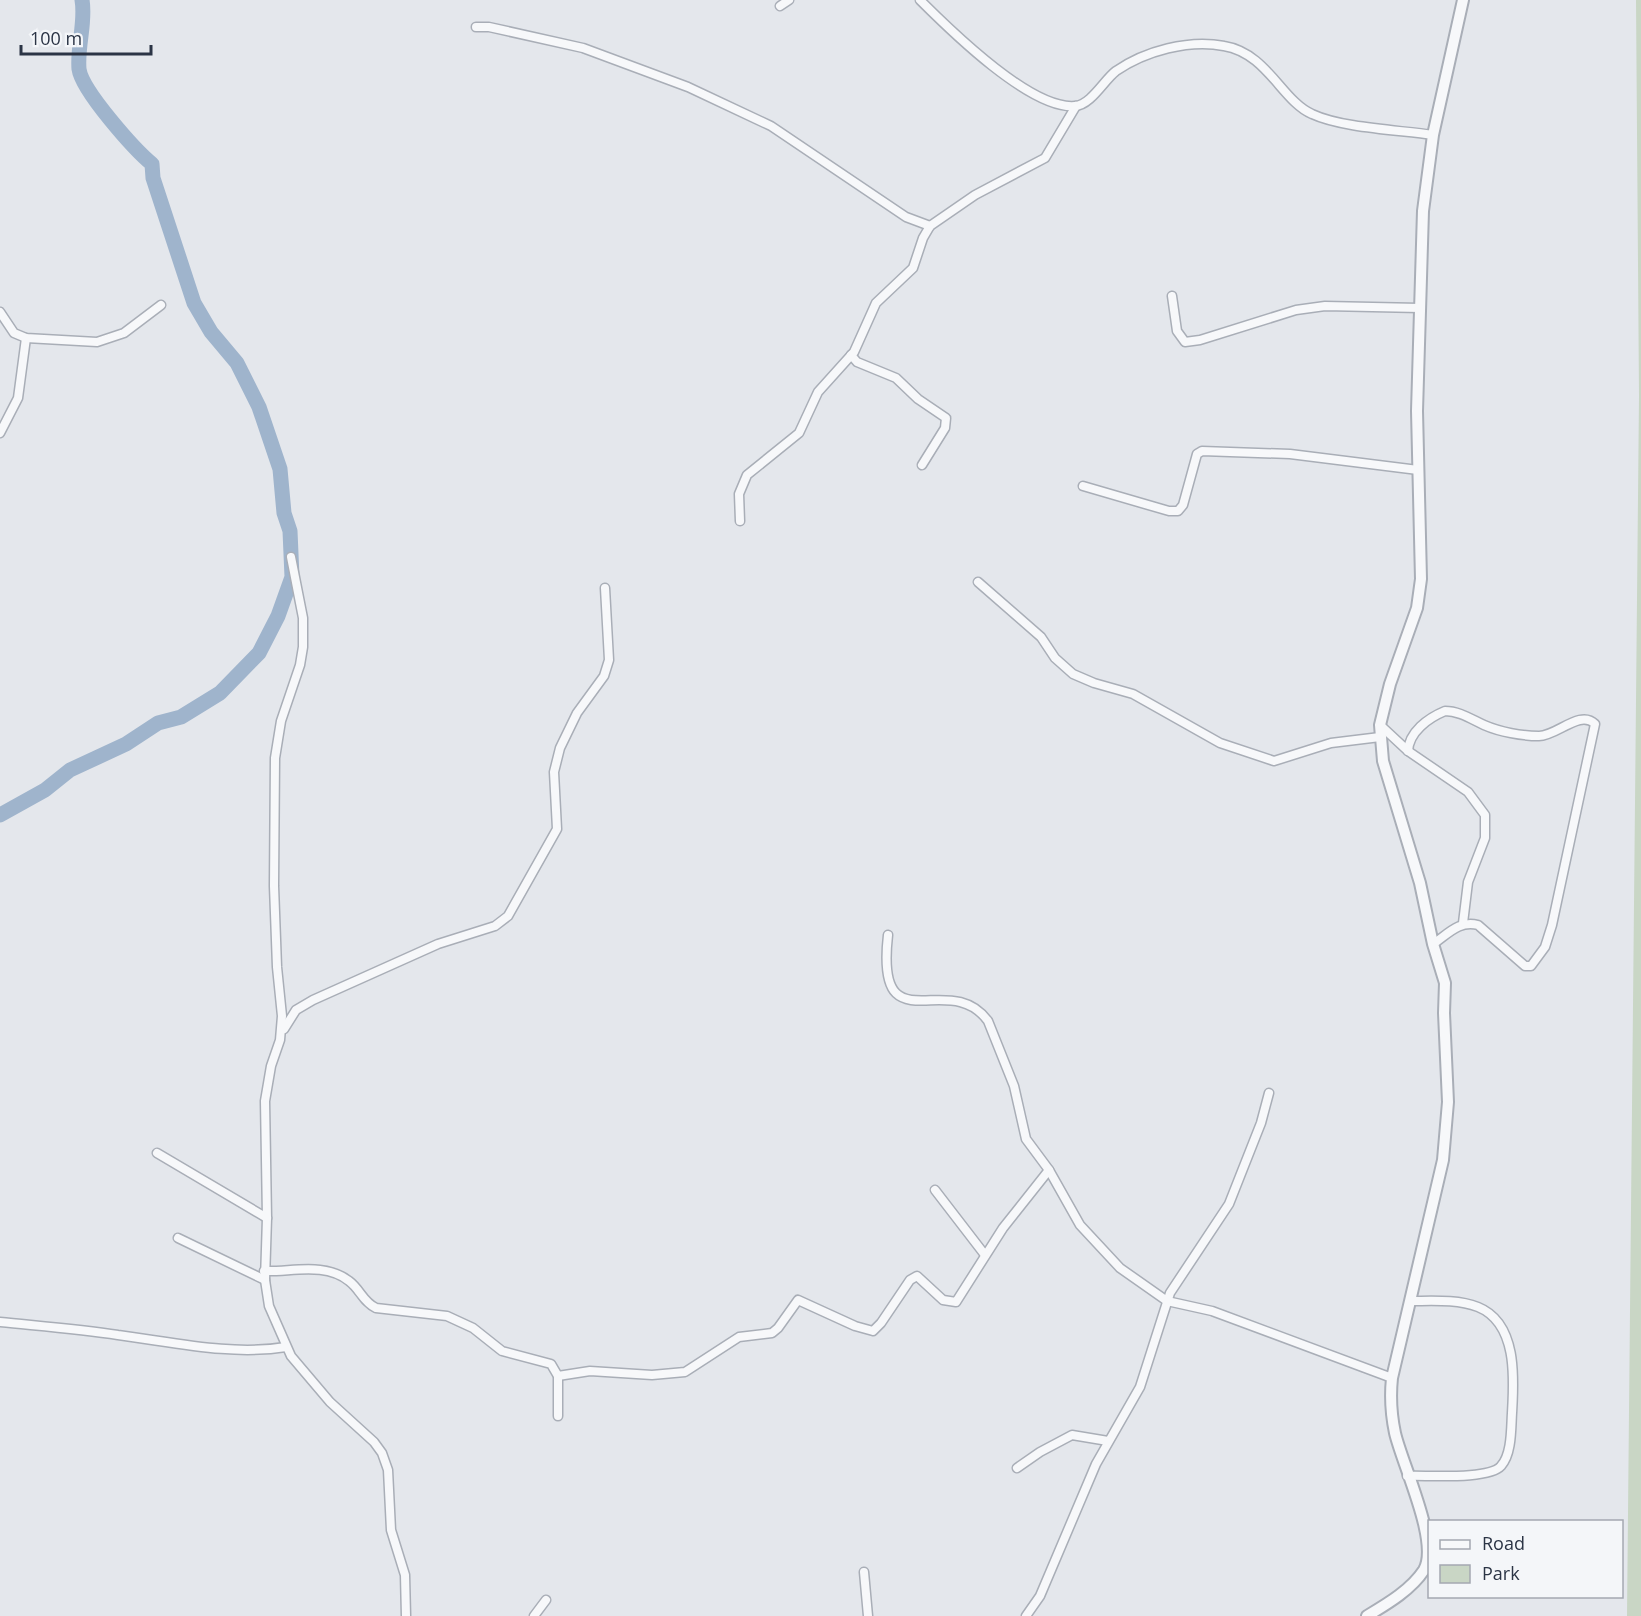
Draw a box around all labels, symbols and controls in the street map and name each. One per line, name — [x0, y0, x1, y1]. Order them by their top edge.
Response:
scale bar — [21, 18, 152, 56]
text: 100 m — [30, 26, 82, 50]
legend — [1428, 1520, 1623, 1598]
text: Road — [1482, 1531, 1525, 1555]
text: Park — [1482, 1561, 1520, 1585]

